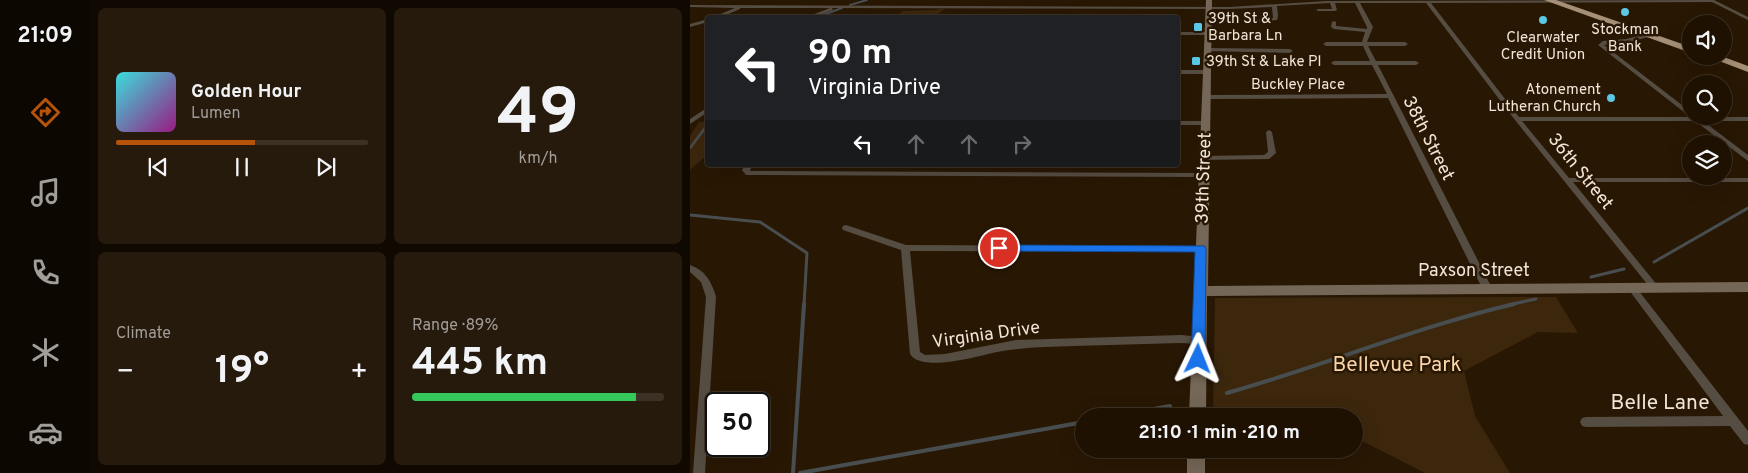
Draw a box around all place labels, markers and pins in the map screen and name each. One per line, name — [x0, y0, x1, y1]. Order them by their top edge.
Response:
marker: Stockman Bank — [1619, 6, 1631, 18]
place label: 39th St & Barbara Ln — [1208, 10, 1282, 46]
marker: Clearwater Credit Union — [1537, 14, 1549, 26]
marker: 39th St & Barbara Ln — [1192, 21, 1204, 33]
place label: Stockman Bank — [1591, 21, 1659, 57]
place label: Clearwater Credit Union — [1501, 29, 1585, 65]
place label: 39th St & Lake Pl — [1206, 53, 1322, 72]
marker: 39th St & Lake Pl — [1190, 55, 1202, 67]
place label: Atonement Lutheran Church — [1488, 81, 1601, 117]
marker: Atonement Lutheran Church — [1605, 92, 1617, 104]
pin — [978, 227, 1020, 269]

